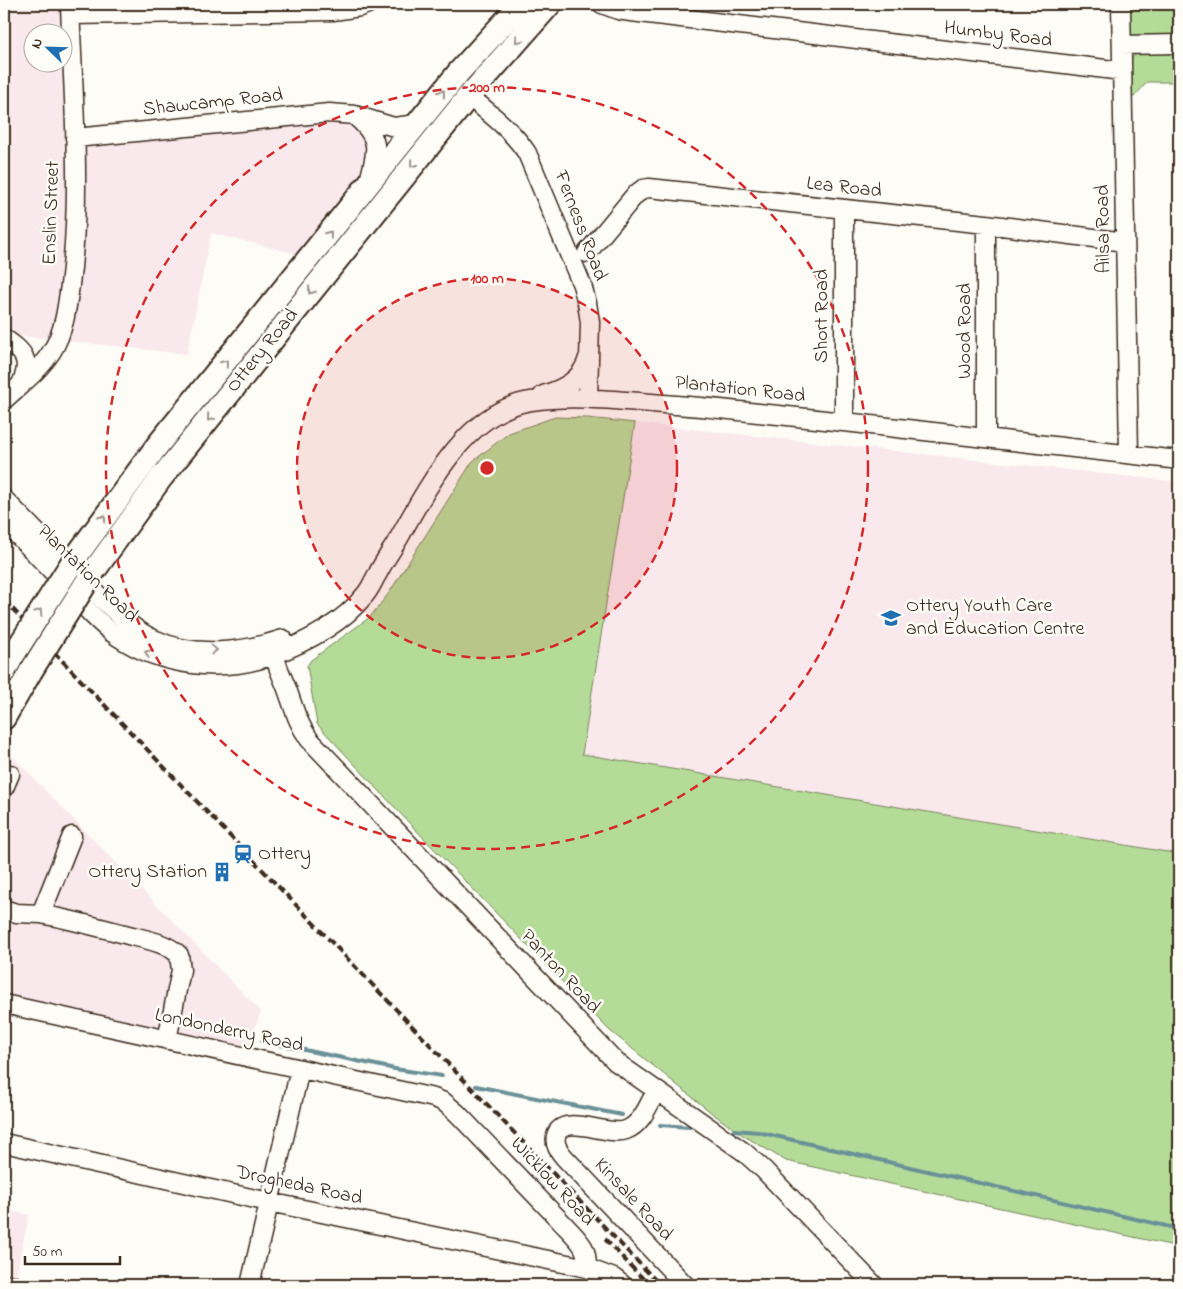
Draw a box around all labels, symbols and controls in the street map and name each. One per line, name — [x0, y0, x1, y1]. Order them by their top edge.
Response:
street label: Humby Road — [942, 14, 1054, 56]
north arrow — [22, 22, 72, 72]
text: N — [26, 35, 49, 52]
one-way arrow — [515, 35, 524, 44]
text: 200 m — [468, 77, 505, 99]
street label: Shawcamp Road — [142, 81, 284, 125]
one-way arrow — [437, 90, 445, 99]
one-way arrow — [410, 159, 419, 168]
street label: Enslin Street — [36, 160, 68, 266]
street label: Ferness Road — [545, 166, 614, 285]
street label: Lea Road — [805, 170, 883, 206]
street label: Ailsa Road — [1089, 184, 1119, 274]
one-way arrow — [324, 231, 332, 240]
text: 100 m — [470, 268, 504, 290]
street label: Short Road — [808, 269, 837, 363]
street label: Wood Road — [951, 283, 980, 379]
one-way arrow — [309, 285, 317, 294]
street label: Ottery Road — [220, 302, 306, 400]
one-way arrow — [220, 359, 229, 368]
street label: Plantation Road — [673, 369, 807, 411]
one-way arrow — [207, 412, 215, 421]
centre of rings — [478, 459, 496, 477]
one-way arrow — [97, 514, 106, 524]
street label: Plantation Road — [30, 518, 144, 630]
place label: Ottery Youth Care and Education Centre — [906, 592, 1085, 644]
school or university icon: Ottery Youth Care and Education Centre — [880, 607, 902, 629]
one-way arrow — [33, 609, 43, 618]
one-way arrow — [210, 645, 218, 656]
one-way arrow — [145, 649, 153, 659]
place label: Ottery — [258, 840, 311, 869]
station icon: Ottery — [232, 843, 254, 865]
place label: Ottery Station — [88, 858, 207, 887]
building icon: Ottery Station — [211, 861, 233, 883]
street label: Panton Road — [513, 923, 607, 1021]
street label: Londonderry Road — [152, 1001, 306, 1061]
street label: Wicklow Road — [503, 1131, 601, 1233]
street label: Kinsale Road — [587, 1152, 679, 1248]
street label: Drogheda Road — [232, 1158, 365, 1215]
scale bar — [25, 1234, 120, 1266]
text: 50 m — [32, 1241, 63, 1263]

